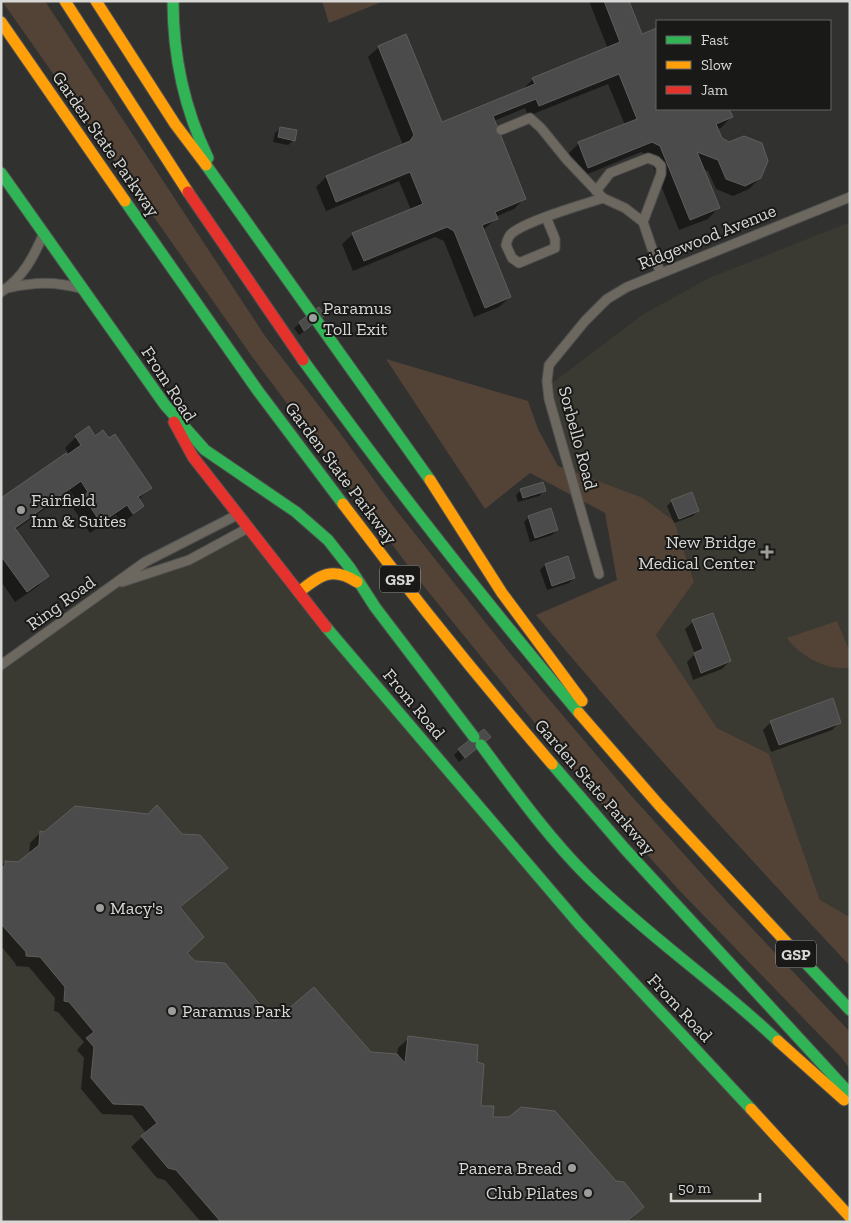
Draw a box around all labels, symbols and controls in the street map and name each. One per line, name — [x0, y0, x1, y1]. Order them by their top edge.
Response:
legend — [656, 20, 831, 110]
text: Fast — [701, 31, 729, 49]
text: Slow — [701, 56, 733, 74]
street label: Garden State Parkway — [47, 67, 165, 222]
text: Jam — [701, 81, 728, 99]
street label: Ridgewood Avenue — [635, 199, 779, 275]
place label: Paramus Toll Exit — [323, 297, 392, 340]
marker: Paramus Toll Exit — [307, 312, 319, 324]
street label: From Road — [137, 342, 201, 426]
street label: Sorbello Road — [554, 384, 602, 492]
street label: Garden State Parkway — [280, 397, 402, 549]
place label: Fairfield Inn & Suites — [31, 489, 127, 532]
marker: Fairfield Inn & Suites — [15, 504, 27, 516]
place label: New Bridge Medical Center — [638, 531, 756, 574]
marker: New Bridge Medical Center — [760, 545, 774, 559]
road number: GSP — [380, 566, 420, 592]
street label: Ring Road — [23, 571, 100, 635]
street label: From Road — [378, 664, 450, 744]
street label: Garden State Parkway — [530, 715, 660, 860]
place label: Macy's — [110, 897, 163, 919]
marker: Macy's — [94, 902, 106, 914]
road number: GSP — [776, 941, 816, 968]
street label: From Road — [643, 969, 717, 1047]
place label: Paramus Park — [182, 1000, 291, 1022]
marker: Paramus Park — [166, 1005, 178, 1017]
place label: Panera Bread — [459, 1157, 562, 1179]
marker: Panera Bread — [566, 1162, 578, 1174]
scale bar — [671, 1170, 760, 1202]
text: 50 m — [678, 1179, 711, 1197]
place label: Club Pilates — [486, 1182, 578, 1204]
marker: Club Pilates — [582, 1187, 594, 1199]

